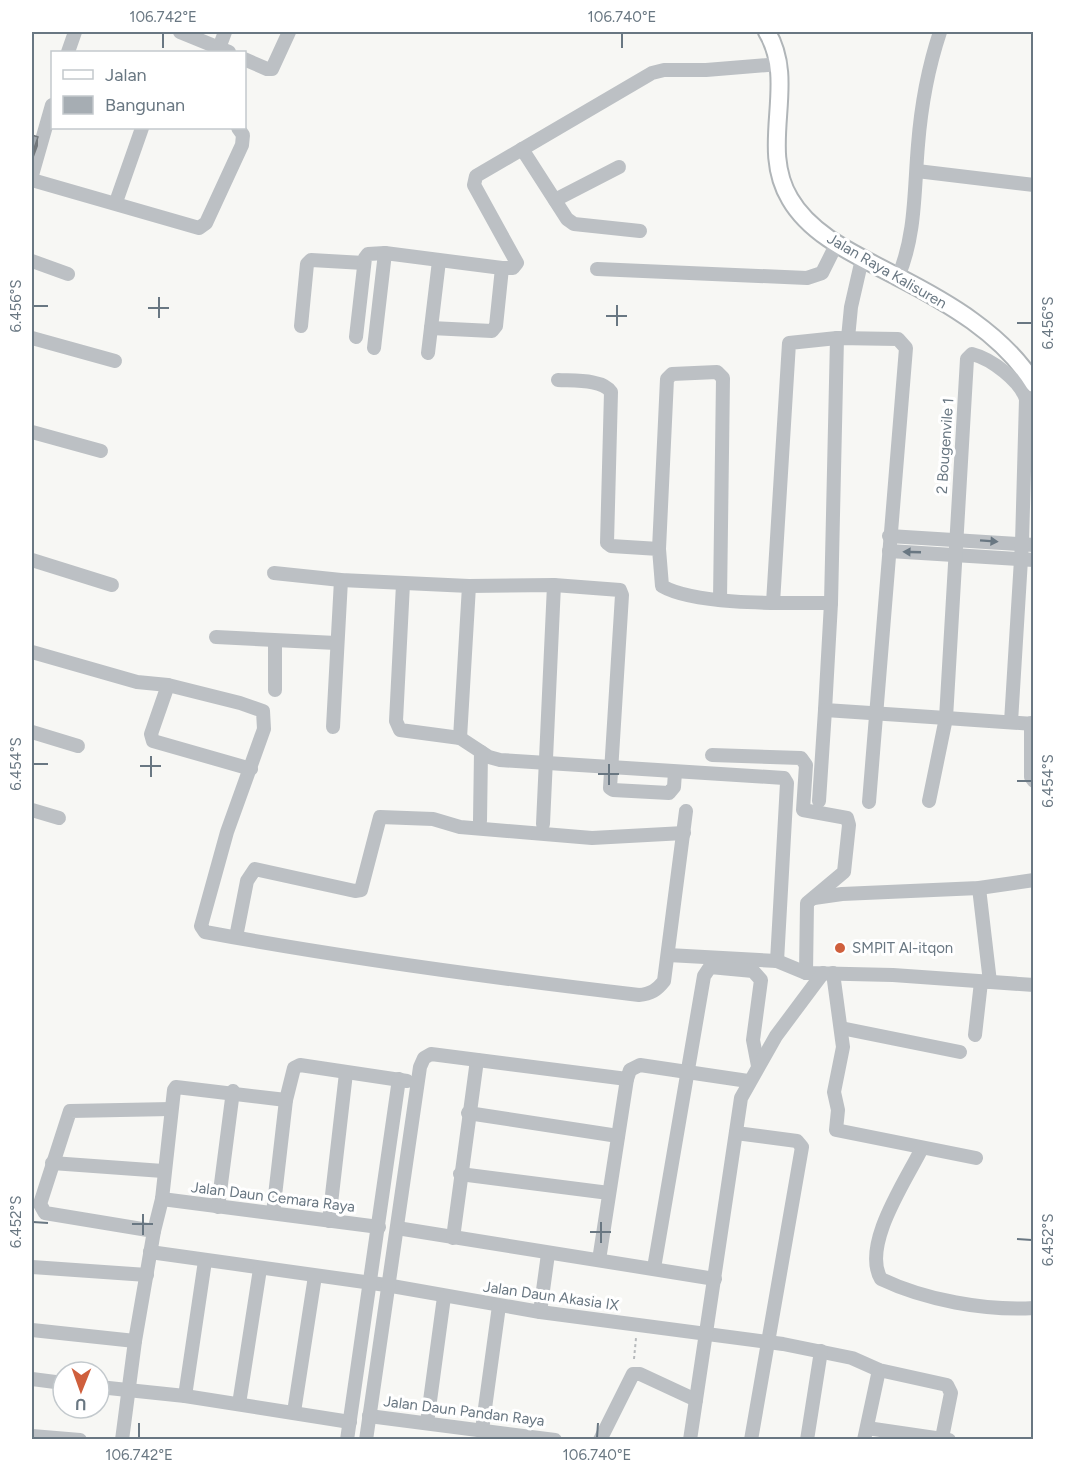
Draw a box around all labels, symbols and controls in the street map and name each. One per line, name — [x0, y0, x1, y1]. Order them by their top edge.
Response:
text: 106.742°E — [129, 8, 197, 26]
text: 106.740°E — [588, 8, 656, 26]
legend — [51, 51, 246, 129]
text: Jalan — [105, 64, 147, 86]
text: Bangunan — [105, 94, 185, 116]
street label: Jalan Raya Kalisuren — [824, 229, 950, 313]
text: 6.456°S — [7, 280, 25, 332]
text: 6.456°S — [1039, 297, 1057, 349]
street label: 2 Bougenvile 1 — [933, 397, 957, 495]
one-way arrow — [980, 536, 999, 546]
one-way arrow — [903, 548, 922, 557]
text: 6.454°S — [7, 737, 25, 791]
text: 6.454°S — [1039, 754, 1057, 808]
place label: SMPIT Al-itqon — [852, 939, 953, 957]
marker: SMPIT Al-itqon — [833, 941, 847, 955]
street label: Jalan Daun Cemara Raya — [190, 1178, 356, 1216]
text: 6.452°S — [7, 1196, 25, 1248]
text: 6.452°S — [1039, 1214, 1057, 1266]
street label: Jalan Daun Akasia IX — [482, 1278, 621, 1315]
north arrow — [51, 1360, 111, 1420]
street label: Jalan Daun Pandan Raya — [382, 1392, 546, 1430]
text: U — [75, 1395, 87, 1414]
text: 106.742°E — [105, 1446, 173, 1464]
text: 106.740°E — [563, 1446, 631, 1464]

